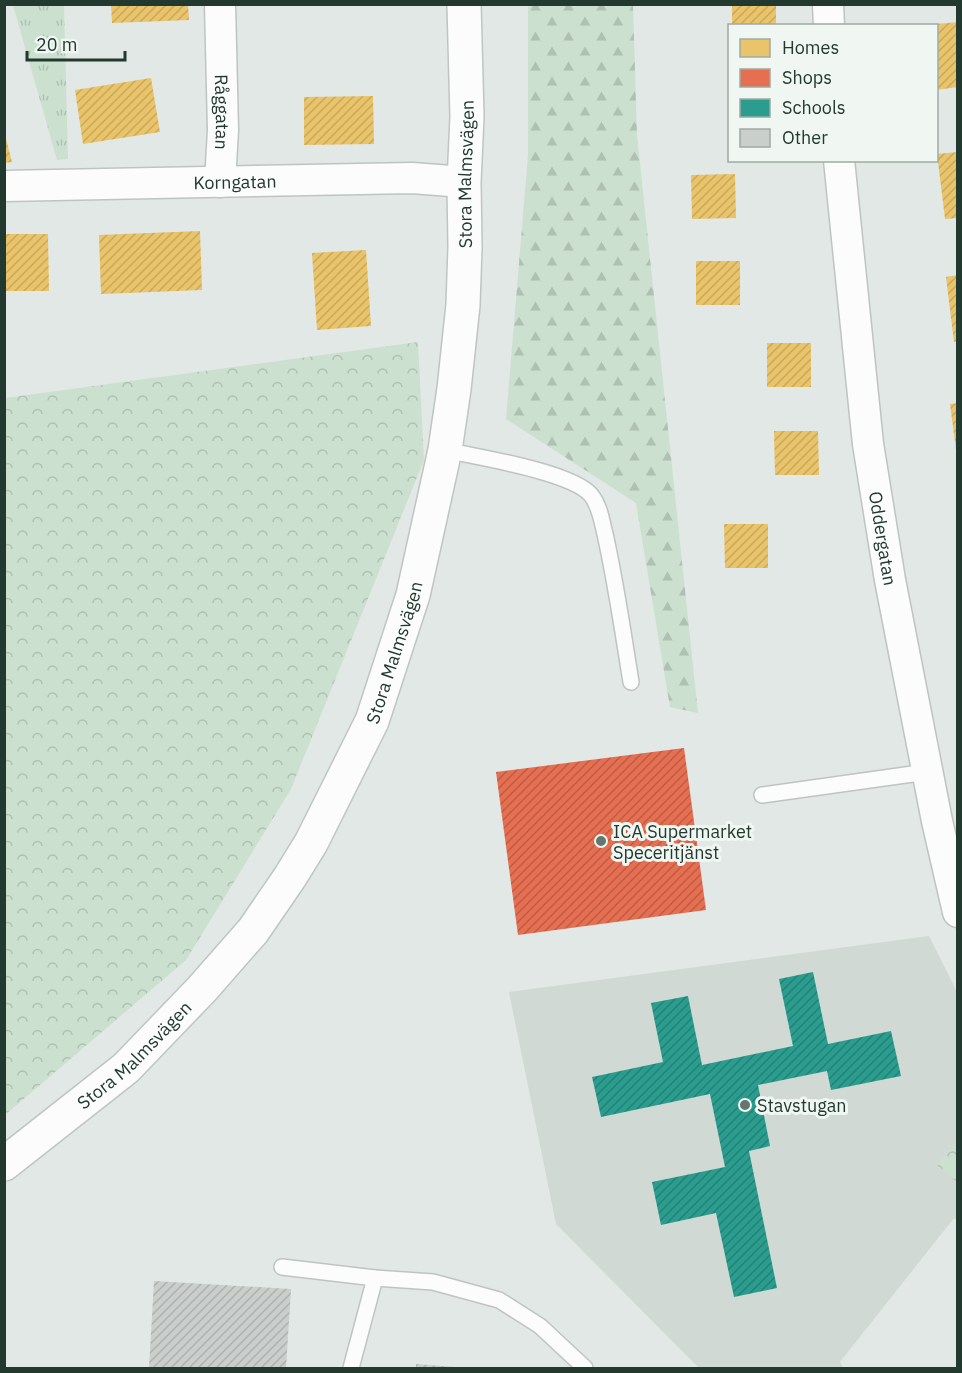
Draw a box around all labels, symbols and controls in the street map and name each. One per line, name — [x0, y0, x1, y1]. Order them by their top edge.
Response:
scale bar — [27, 24, 124, 62]
legend — [728, 24, 938, 162]
text: 20 m — [36, 33, 78, 56]
text: Homes — [782, 36, 839, 59]
text: Shops — [782, 66, 832, 89]
street label: Råggatan — [210, 74, 234, 150]
text: Schools — [782, 96, 846, 119]
street label: Stora Malmsvägen — [452, 100, 479, 249]
text: Other — [782, 126, 828, 149]
street label: Korngatan — [193, 169, 277, 194]
street label: Oddergatan — [864, 490, 902, 587]
street label: Stora Malmsvägen — [360, 579, 427, 727]
place label: ICA Supermarket Speceritjänst — [613, 820, 752, 864]
marker: ICA Supermarket Speceritjänst — [594, 834, 608, 848]
street label: Stora Malmsvägen — [72, 996, 196, 1114]
place label: Stavstugan — [757, 1094, 847, 1117]
marker: Stavstugan — [738, 1098, 752, 1112]

